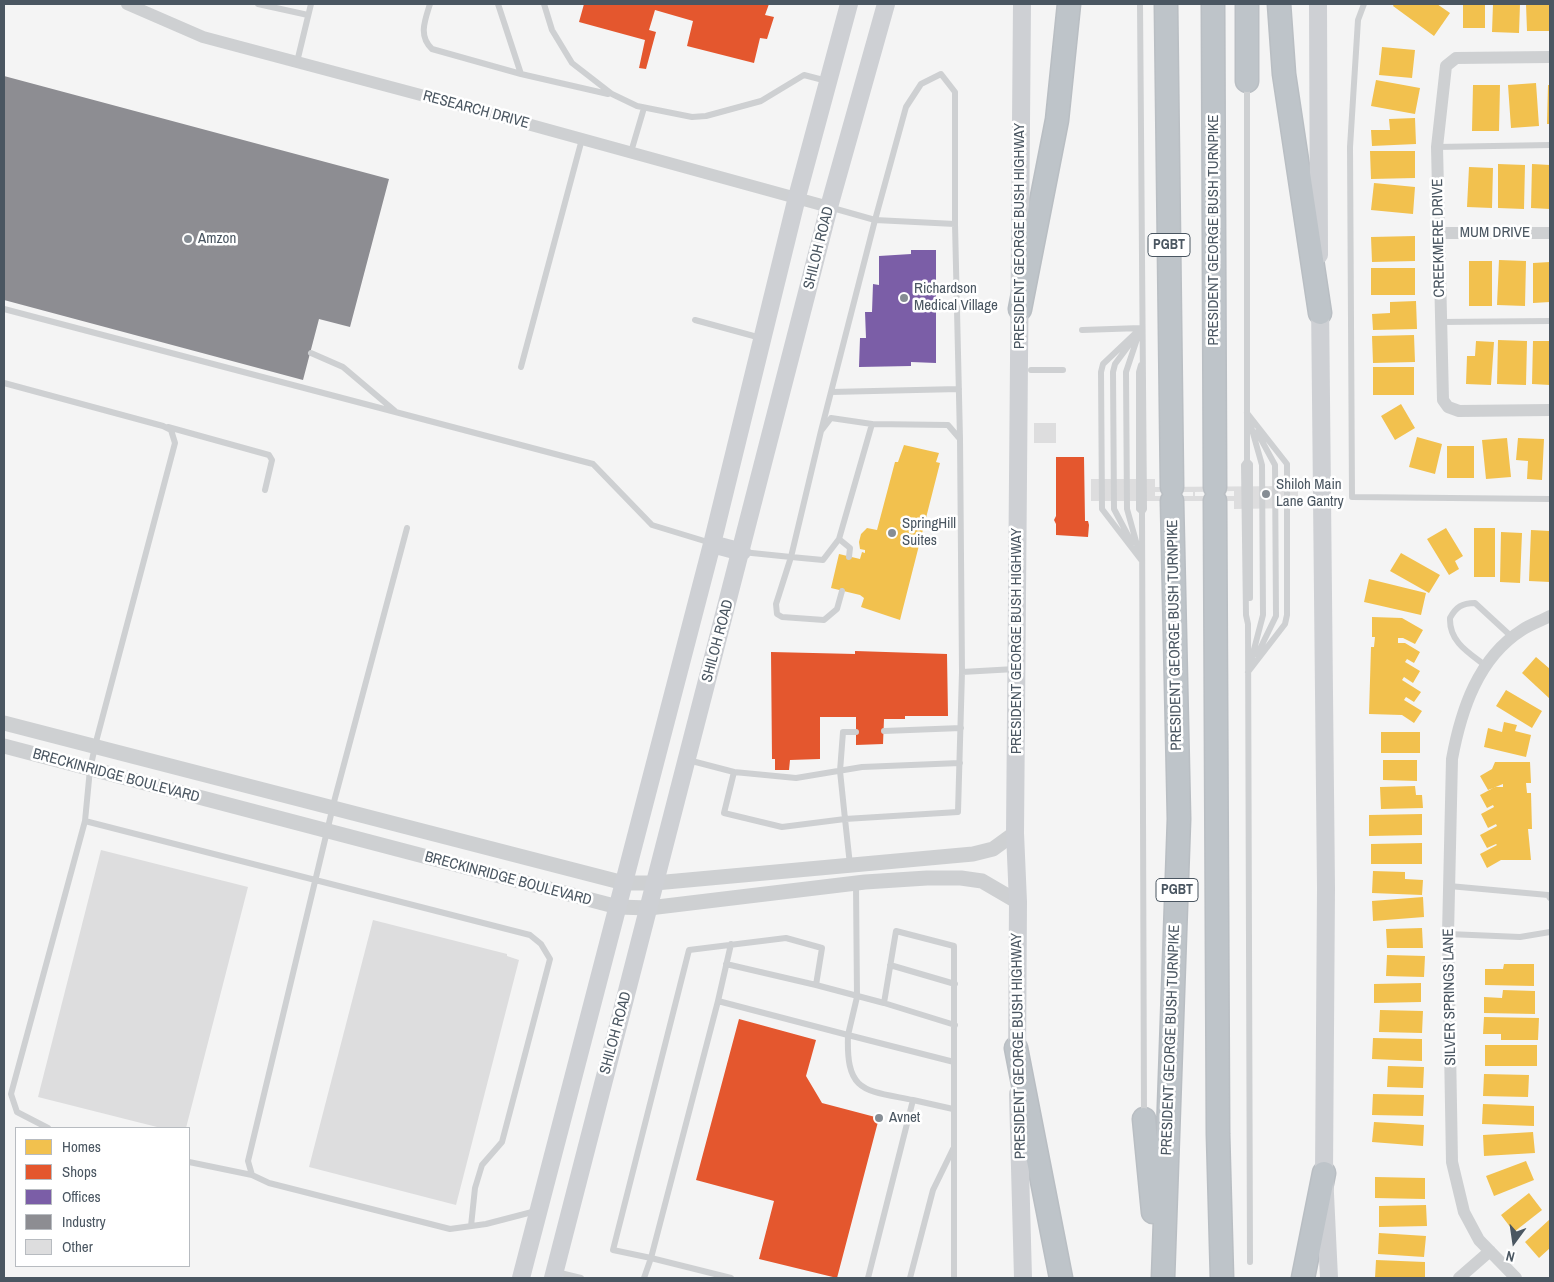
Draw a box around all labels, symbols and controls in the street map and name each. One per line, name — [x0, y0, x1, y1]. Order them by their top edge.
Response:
street label: RESEARCH DRIVE — [421, 87, 531, 133]
street label: PRESIDENT GEORGE BUSH TURNPIKE — [1205, 114, 1223, 346]
street label: PRESIDENT GEORGE BUSH HIGHWAY — [1011, 123, 1029, 349]
street label: CREEKMERE DRIVE — [1429, 178, 1449, 298]
street label: SHILOH ROAD — [800, 205, 838, 291]
street label: MUM DRIVE — [1460, 224, 1530, 242]
place label: Amzon — [198, 230, 236, 248]
marker: Amzon — [182, 233, 194, 245]
road number: PGBT — [1148, 234, 1190, 256]
place label: Richardson Medical Village — [914, 280, 998, 315]
marker: Richardson Medical Village — [898, 292, 910, 304]
place label: Shiloh Main Lane Gantry — [1276, 476, 1344, 511]
marker: Shiloh Main Lane Gantry — [1260, 488, 1272, 500]
place label: SpringHill Suites — [902, 515, 956, 550]
street label: PRESIDENT GEORGE BUSH TURNPIKE — [1164, 519, 1186, 751]
marker: SpringHill Suites — [886, 527, 898, 539]
street label: PRESIDENT GEORGE BUSH HIGHWAY — [1008, 528, 1026, 754]
street label: SHILOH ROAD — [698, 598, 738, 684]
street label: BRECKINRIDGE BOULEVARD — [31, 745, 201, 807]
street label: BRECKINRIDGE BOULEVARD — [423, 848, 593, 910]
road number: PGBT — [1156, 878, 1198, 902]
street label: PRESIDENT GEORGE BUSH TURNPIKE — [1158, 924, 1184, 1156]
street label: SILVER SPRINGS LANE — [1440, 928, 1460, 1066]
street label: PRESIDENT GEORGE BUSH HIGHWAY — [1008, 933, 1030, 1159]
street label: SHILOH ROAD — [596, 990, 636, 1076]
place label: Avnet — [889, 1109, 920, 1127]
marker: Avnet — [873, 1112, 885, 1124]
legend — [15, 1127, 190, 1267]
text: Homes — [62, 1136, 101, 1157]
text: Shops — [62, 1161, 97, 1182]
text: Offices — [62, 1186, 101, 1207]
text: Industry — [62, 1211, 106, 1232]
north arrow — [1489, 1217, 1539, 1267]
text: Other — [62, 1236, 93, 1257]
text: N — [1504, 1247, 1517, 1266]

